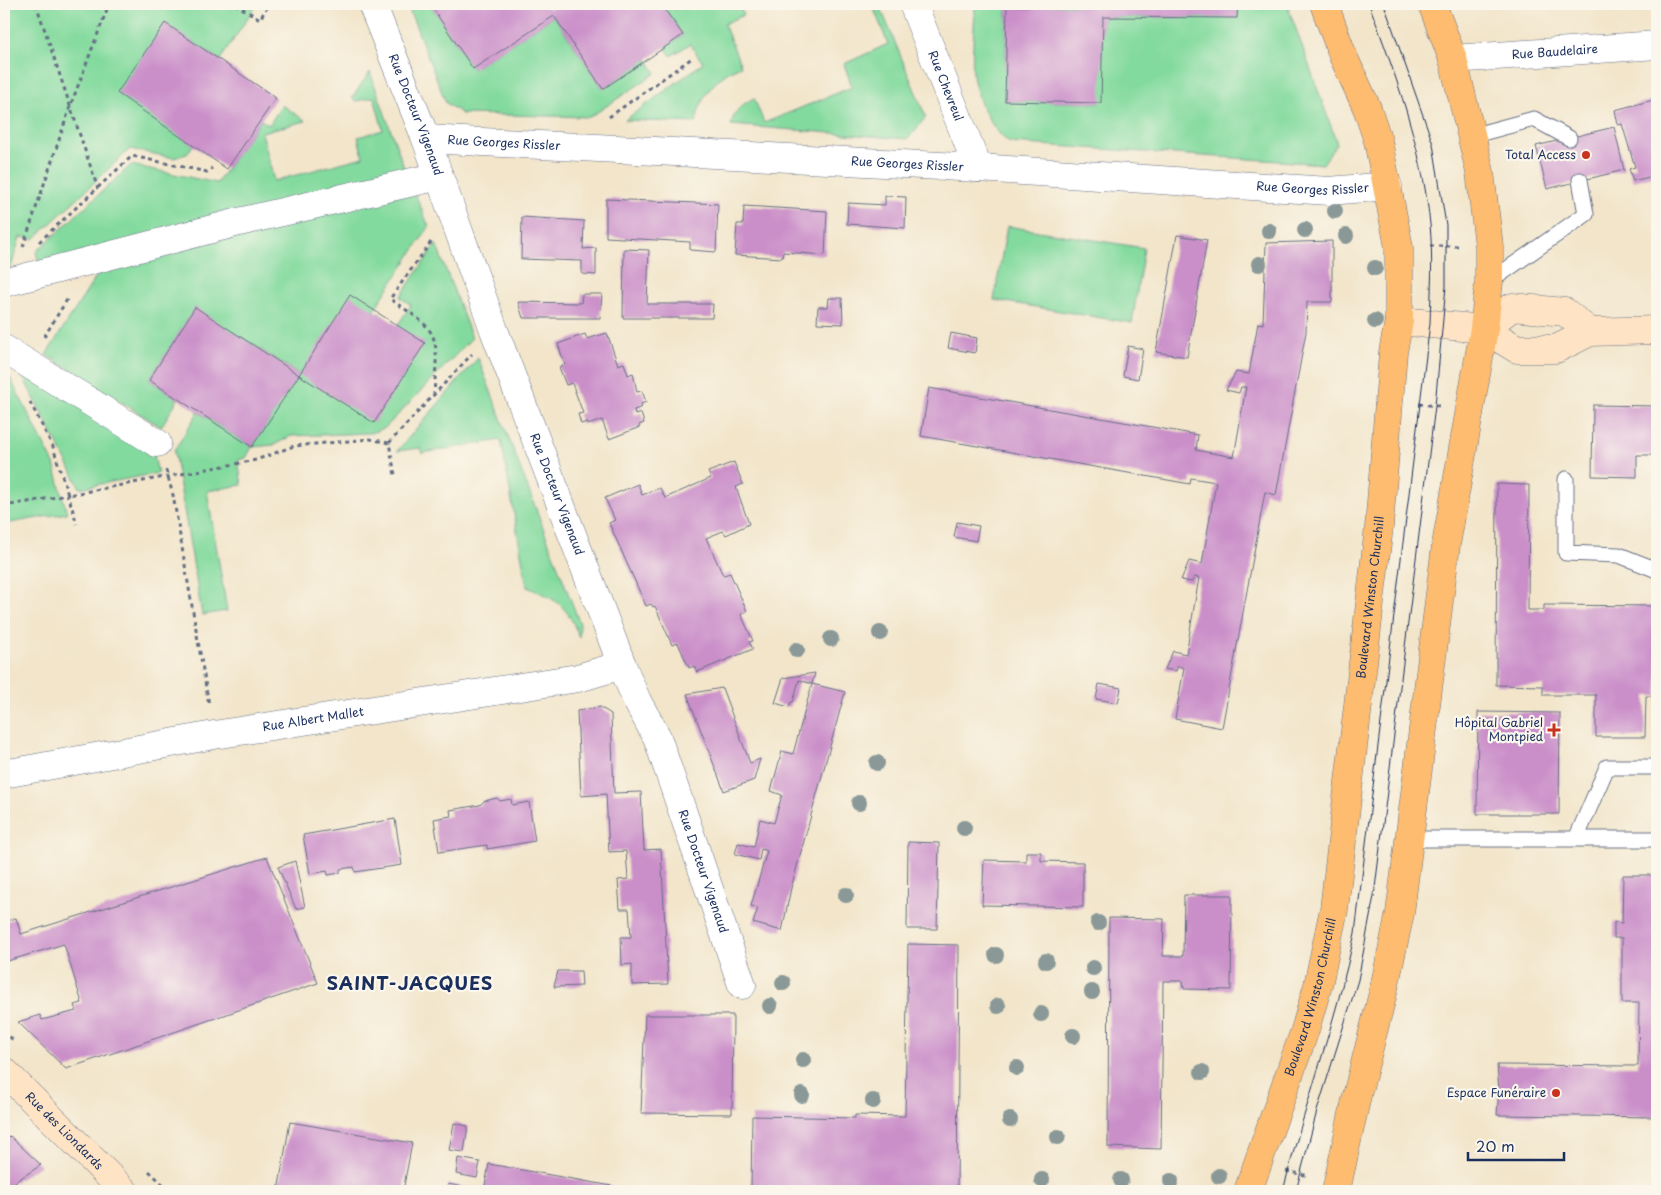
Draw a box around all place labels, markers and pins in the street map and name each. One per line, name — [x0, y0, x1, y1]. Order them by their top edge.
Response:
place label: Total Access — [1505, 145, 1576, 163]
marker: Total Access — [1580, 149, 1592, 161]
place label: Hôpital Gabriel Montpied — [1455, 713, 1544, 745]
marker: Hôpital Gabriel Montpied — [1547, 723, 1561, 737]
place label: Espace Funéraire — [1447, 1083, 1546, 1101]
marker: Espace Funéraire — [1550, 1087, 1562, 1099]

